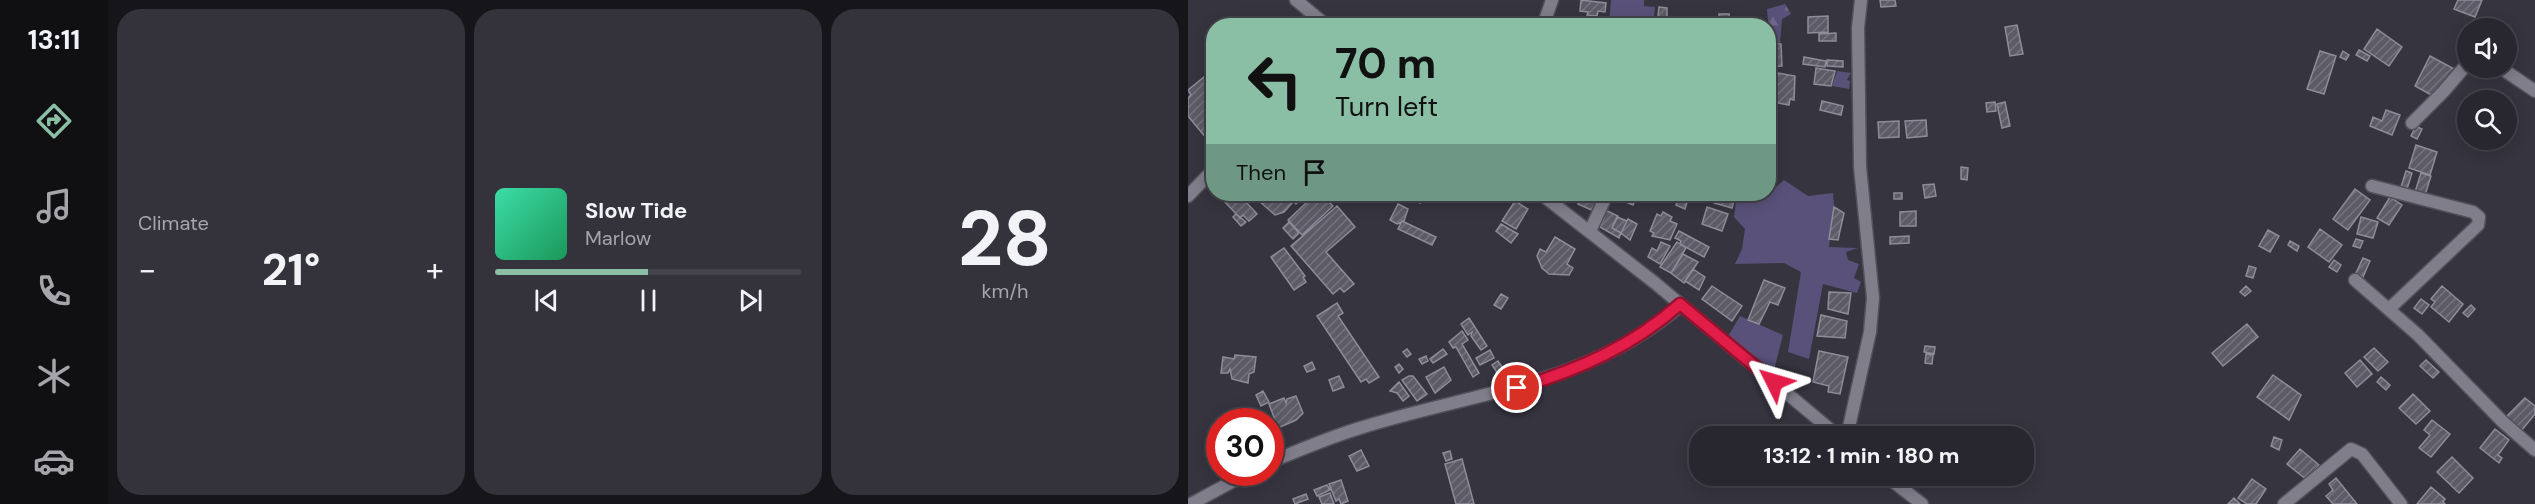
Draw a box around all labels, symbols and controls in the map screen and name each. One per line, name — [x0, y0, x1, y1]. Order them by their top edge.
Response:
map controls — [2457, 18, 2517, 150]
button: sound — [2457, 18, 2517, 78]
text: 13:11 — [28, 22, 80, 57]
text: 70 m — [1335, 36, 1436, 91]
icon: left — [1236, 42, 1314, 120]
text: Turn left — [1335, 89, 1438, 124]
button: search — [2457, 90, 2517, 150]
icon: directions — [33, 100, 75, 142]
icon: arrive — [1298, 156, 1331, 189]
text: Then — [1236, 158, 1286, 187]
icon: music — [33, 185, 75, 227]
text: 28 — [958, 188, 1052, 289]
text: Slow Tide — [585, 196, 687, 225]
text: Climate — [138, 210, 209, 236]
text: Marlow — [585, 225, 651, 251]
text: 21° — [262, 240, 320, 299]
text: − — [138, 248, 156, 291]
text: + — [426, 248, 444, 291]
icon: phone — [33, 270, 75, 312]
text: km/h — [981, 278, 1029, 304]
icon: previous — [530, 284, 563, 317]
icon: pause — [632, 284, 665, 317]
icon: next — [734, 284, 767, 317]
position arrow — [1742, 350, 1806, 414]
icon: climate — [33, 355, 75, 397]
pin — [1491, 362, 1542, 413]
icon: arrive — [1500, 371, 1533, 404]
speed limit sign: 30 — [1206, 408, 1284, 486]
icon: car — [33, 440, 75, 482]
text: 13:12 · 1 min · 180 m — [1763, 441, 1960, 470]

